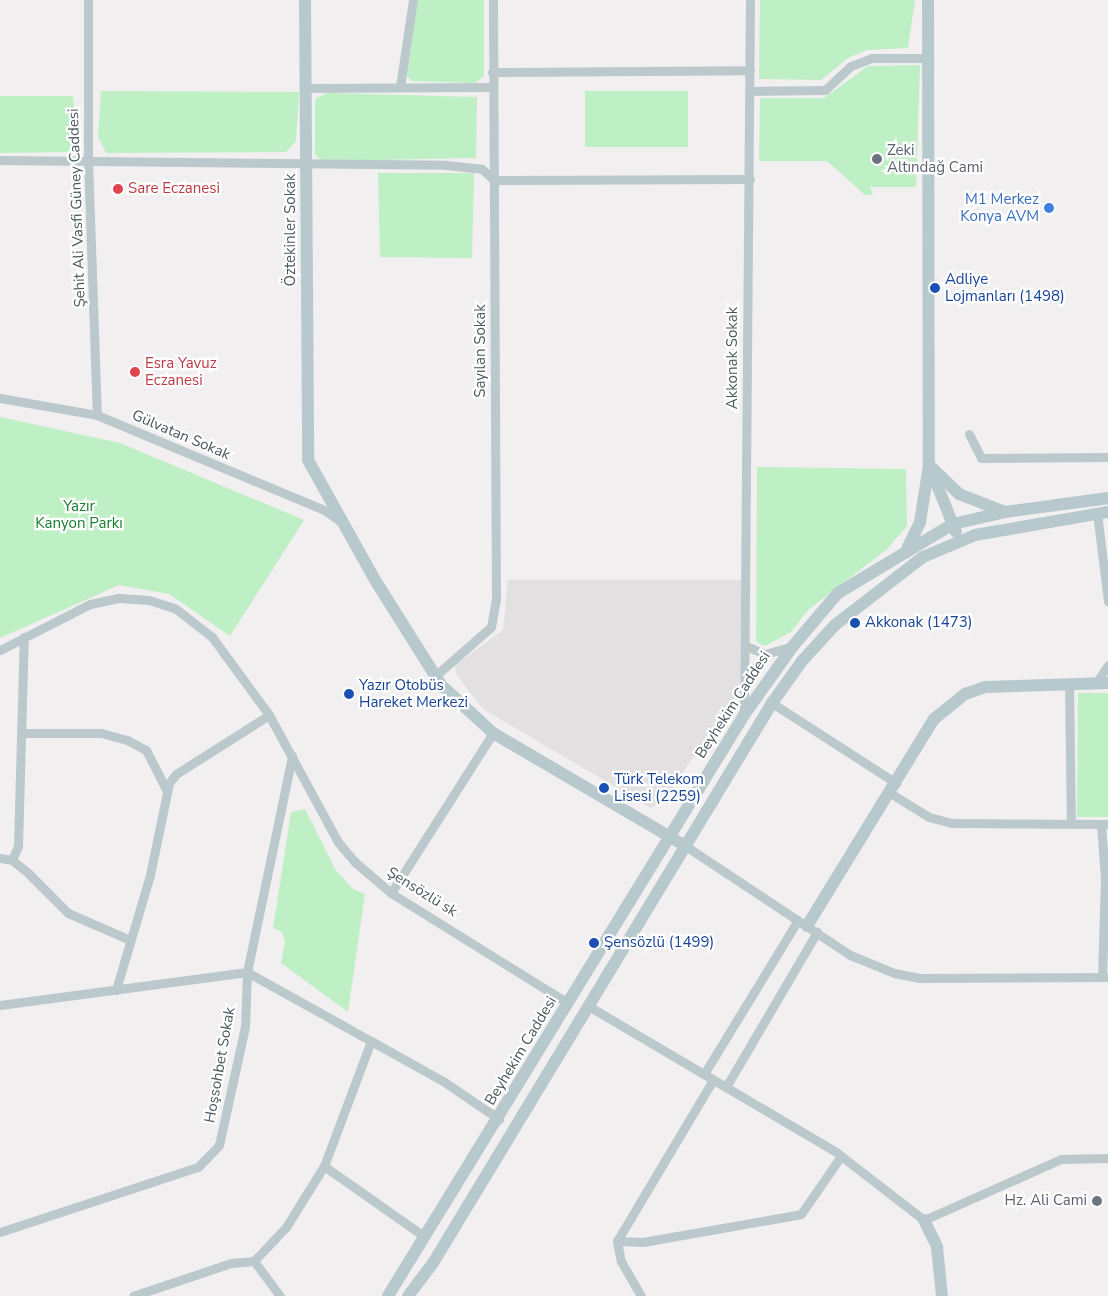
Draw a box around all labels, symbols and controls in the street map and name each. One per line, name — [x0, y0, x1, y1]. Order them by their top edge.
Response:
street label: Şehit Ali Vasfi Güney Caddesi — [65, 108, 89, 308]
place label: Zeki Altındağ Cami — [887, 141, 983, 176]
marker: Zeki Altındağ Cami — [871, 153, 883, 165]
street label: Öztekinler Sokak — [282, 173, 300, 287]
place label: Sare Eczanesi — [128, 180, 220, 198]
marker: Sare Eczanesi — [112, 183, 124, 195]
place label: M1 Merkez Konya AVM — [960, 190, 1039, 225]
marker: M1 Merkez Konya AVM — [1043, 202, 1055, 214]
place label: Adliye Lojmanları (1498) — [945, 270, 1065, 305]
marker: Adliye Lojmanları (1498) — [929, 282, 941, 294]
street label: Sayılan Sokak — [472, 304, 490, 398]
street label: Akkonak Sokak — [724, 307, 742, 409]
place label: Esra Yavuz Eczanesi — [145, 354, 217, 389]
marker: Esra Yavuz Eczanesi — [129, 366, 141, 378]
street label: Gülvatan Sokak — [129, 406, 233, 464]
park label: Yazır Kanyon Parkı — [35, 497, 123, 532]
place label: Akkonak (1473) — [865, 614, 972, 632]
marker: Akkonak (1473) — [849, 617, 861, 629]
street label: Beyhekim Caddesi — [692, 648, 774, 762]
place label: Yazır Otobüs Hareket Merkezi — [359, 676, 468, 711]
marker: Yazır Otobüs Hareket Merkezi — [343, 688, 355, 700]
place label: Türk Telekom Lisesi (2259) — [614, 770, 704, 805]
marker: Türk Telekom Lisesi (2259) — [598, 782, 610, 794]
street label: Şensözlü sk — [383, 863, 461, 921]
place label: Şensözlü (1499) — [604, 934, 714, 952]
marker: Şensözlü (1499) — [588, 937, 600, 949]
street label: Beyhekim Caddesi — [481, 993, 561, 1109]
street label: Hoşsohbet Sokak — [201, 1006, 239, 1124]
place label: Hz. Ali Cami — [1005, 1192, 1087, 1210]
marker: Hz. Ali Cami — [1091, 1195, 1103, 1207]

